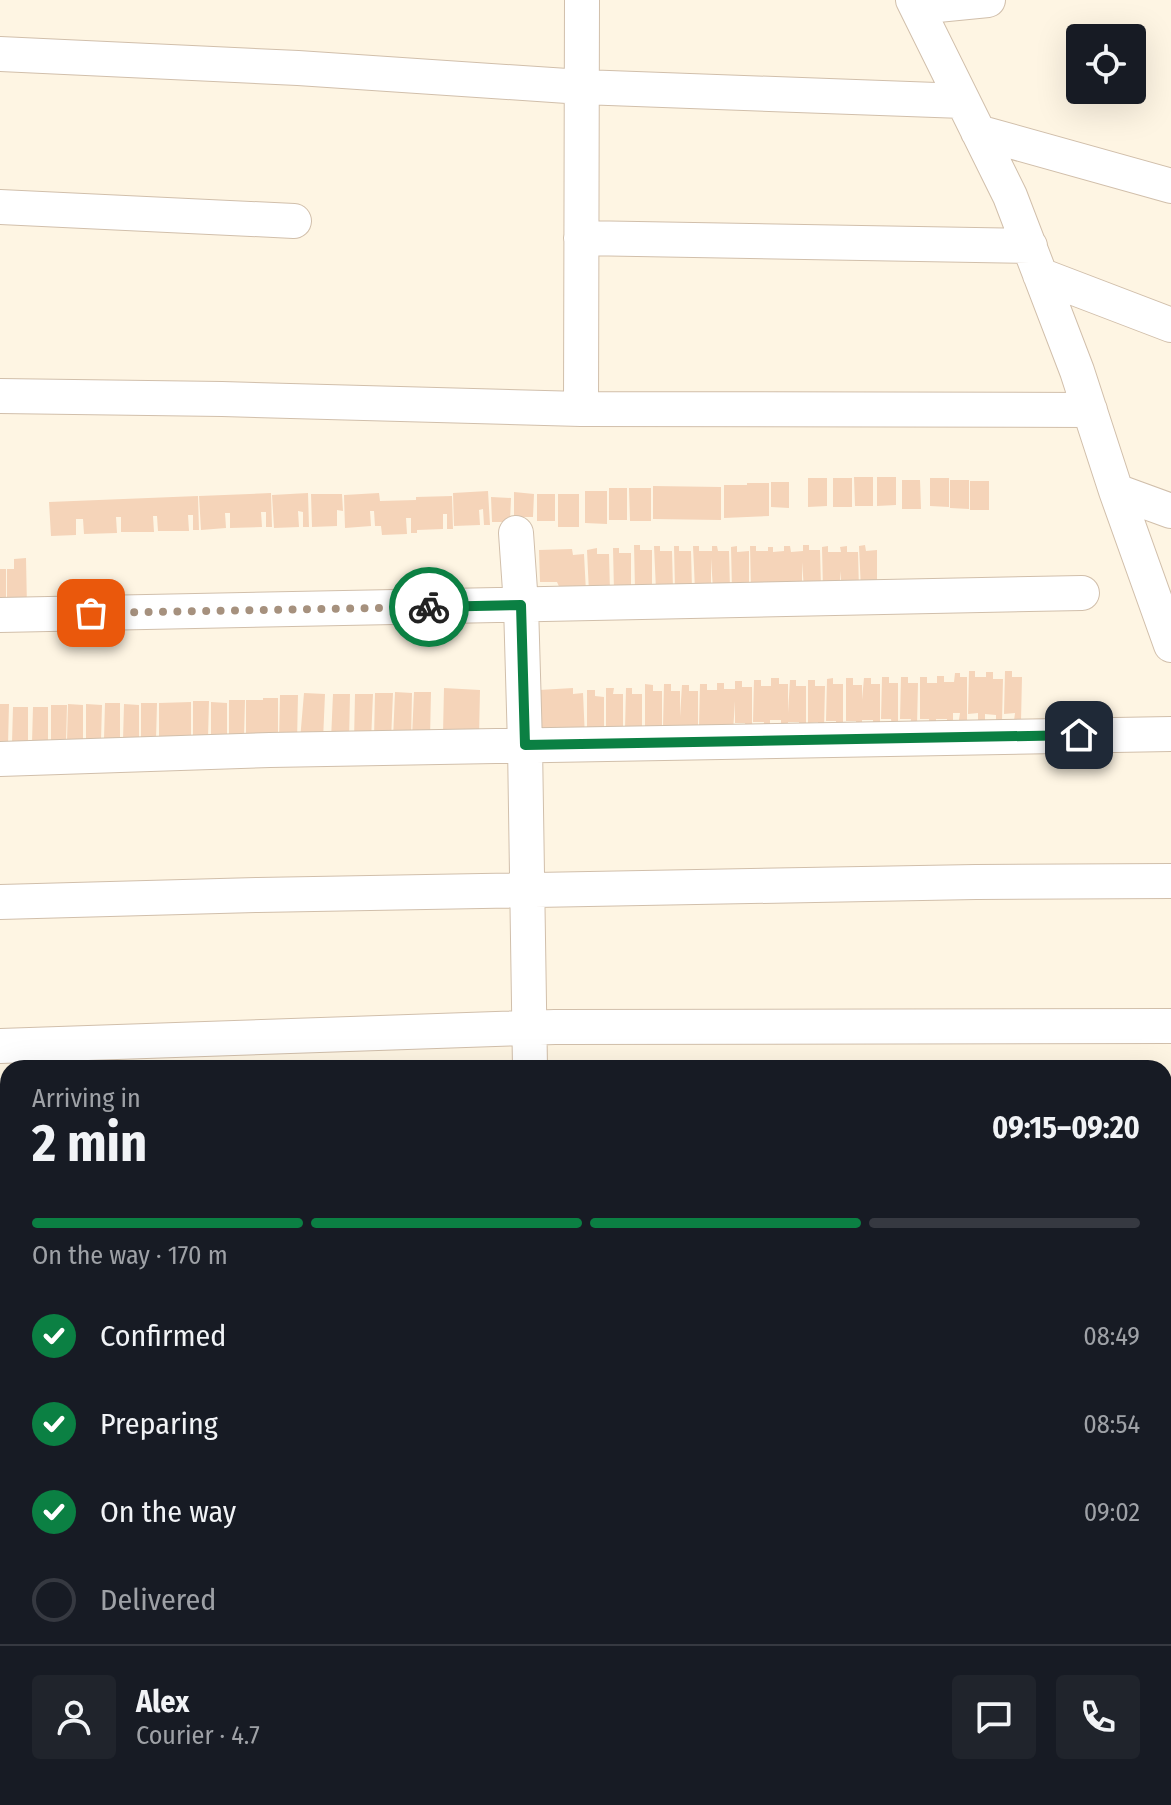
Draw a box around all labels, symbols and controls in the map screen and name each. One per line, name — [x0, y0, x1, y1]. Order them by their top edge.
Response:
map controls — [1066, 24, 1146, 104]
button: locate — [1066, 24, 1146, 104]
courier — [389, 567, 469, 647]
pin — [57, 579, 125, 647]
icon: bike — [407, 585, 451, 629]
icon: bag — [69, 591, 113, 635]
pin — [1045, 701, 1113, 769]
icon: home — [1057, 713, 1101, 757]
text: Arriving in — [32, 1083, 141, 1114]
text: 09:15–09:20 — [992, 1110, 1140, 1146]
text: 2 min — [32, 1112, 147, 1175]
text: On the way · 170 m — [32, 1240, 228, 1271]
icon: check — [32, 1314, 76, 1358]
text: Confirmed — [100, 1318, 226, 1354]
text: 08:49 — [1083, 1321, 1140, 1352]
icon: check — [32, 1402, 76, 1446]
text: Preparing — [100, 1406, 218, 1442]
text: 08:54 — [1083, 1409, 1140, 1440]
icon: check — [32, 1490, 76, 1534]
text: On the way — [100, 1494, 236, 1530]
text: 09:02 — [1084, 1497, 1140, 1528]
text: Delivered — [100, 1582, 216, 1618]
button: person — [32, 1675, 116, 1759]
button: chat — [952, 1675, 1036, 1759]
button: phone — [1056, 1675, 1140, 1759]
text: Alex — [136, 1684, 189, 1720]
text: Courier · 4.7 — [136, 1720, 260, 1751]

